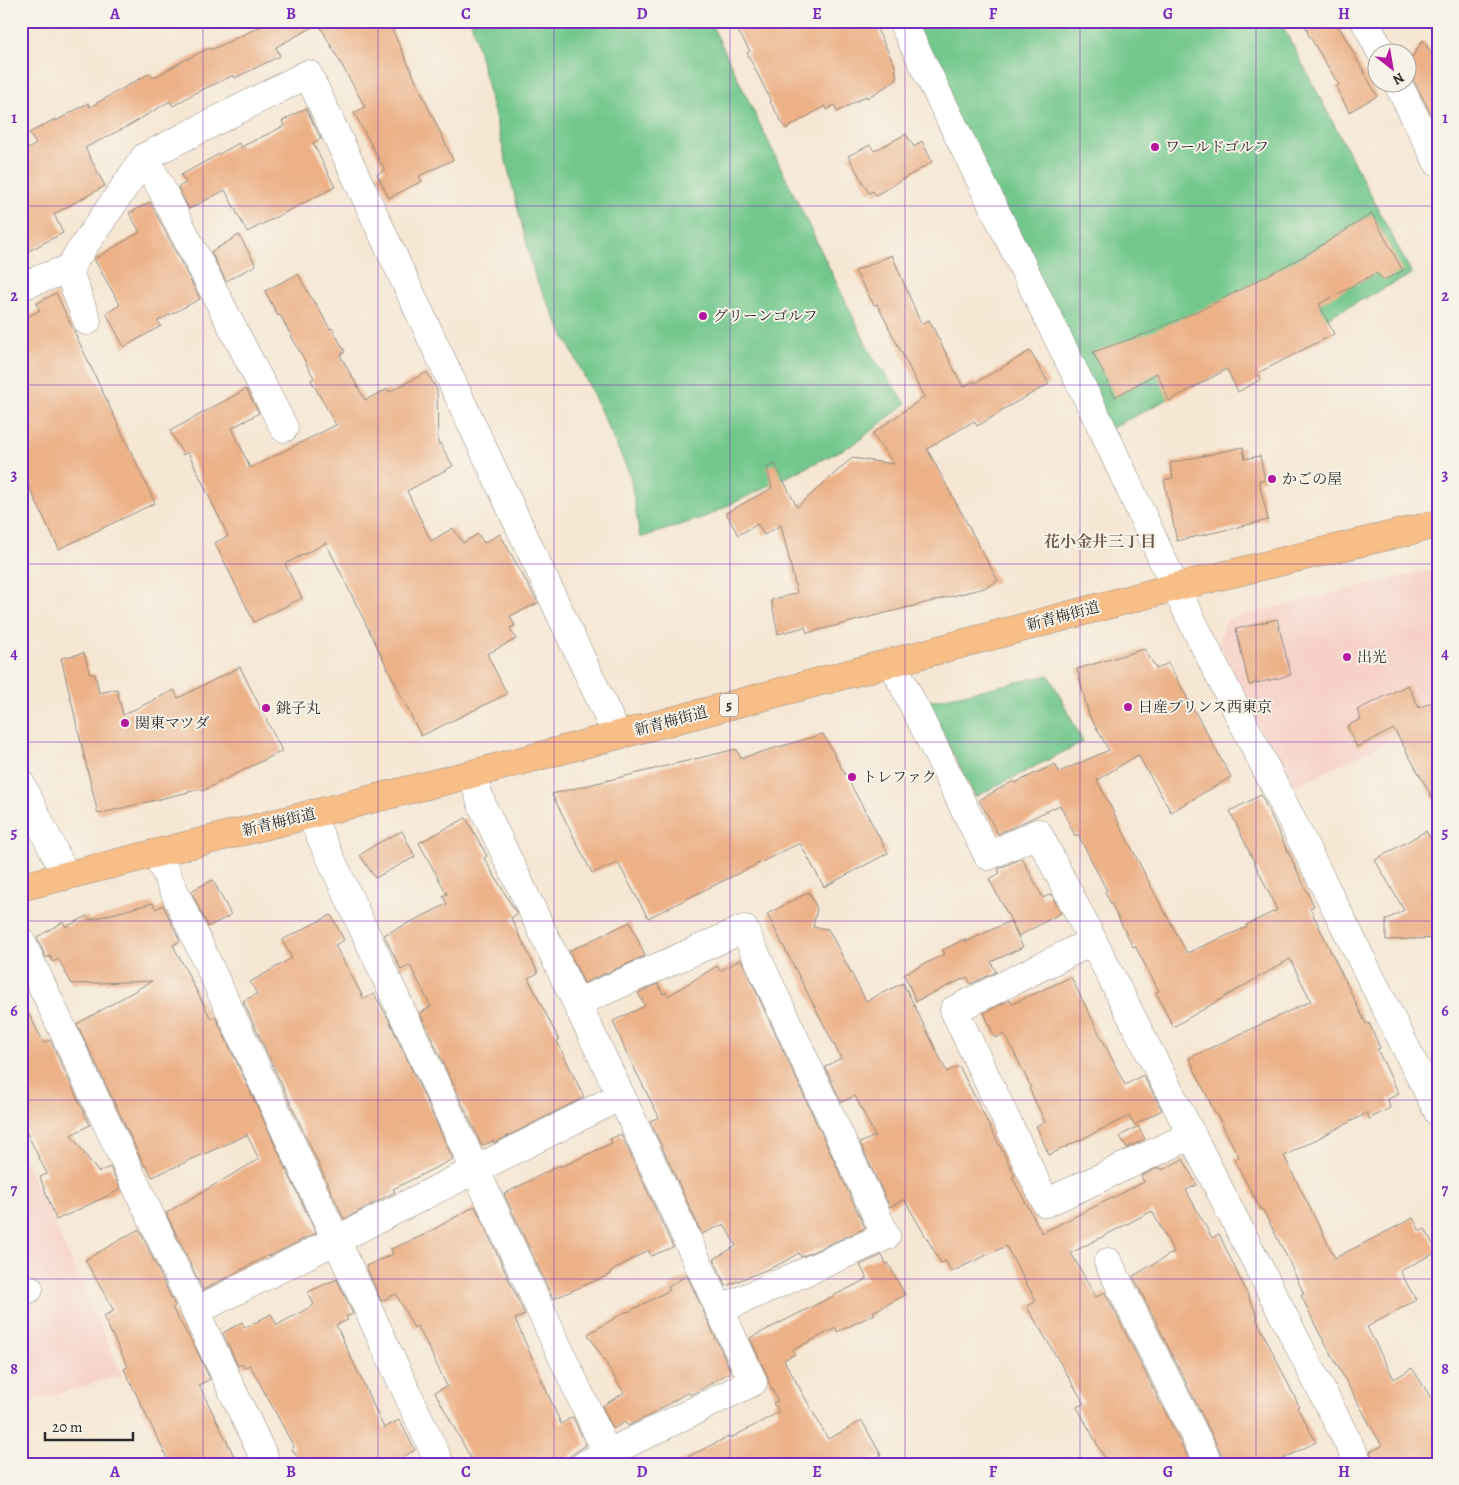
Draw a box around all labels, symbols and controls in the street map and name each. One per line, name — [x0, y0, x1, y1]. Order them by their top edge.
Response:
text: A — [109, 3, 121, 25]
text: B — [286, 3, 296, 25]
text: C — [461, 3, 471, 25]
text: D — [636, 3, 648, 25]
text: E — [812, 3, 822, 25]
text: F — [989, 3, 998, 25]
text: G — [1163, 3, 1173, 25]
text: H — [1338, 3, 1350, 25]
north arrow — [1366, 42, 1416, 92]
text: N — [1389, 68, 1408, 89]
text: 1 — [11, 107, 17, 129]
text: 1 — [1442, 107, 1448, 129]
place label: ワールドゴルフ — [1165, 137, 1269, 157]
marker: ワールドゴルフ — [1149, 141, 1161, 153]
text: 2 — [10, 285, 18, 307]
text: 2 — [1441, 285, 1449, 307]
place label: グリーンゴルフ — [713, 306, 818, 326]
marker: グリーンゴルフ — [697, 310, 709, 322]
text: 3 — [11, 464, 18, 486]
text: 3 — [1442, 464, 1449, 486]
place label: かごの屋 — [1282, 469, 1342, 489]
marker: かごの屋 — [1266, 473, 1278, 485]
district label: 花小金井三丁目 — [1044, 531, 1156, 553]
street label: 新青梅街道 — [1024, 597, 1102, 635]
text: 4 — [10, 643, 18, 665]
text: 4 — [1441, 643, 1449, 665]
place label: 出光 — [1357, 647, 1387, 667]
marker: 出光 — [1341, 651, 1353, 663]
road number: 5 — [720, 694, 738, 716]
place label: 日産プリンス西東京 — [1138, 697, 1272, 717]
place label: 銚子丸 — [276, 698, 321, 718]
marker: 日産プリンス西東京 — [1122, 701, 1134, 713]
marker: 銚子丸 — [260, 702, 272, 714]
street label: 新青梅街道 — [632, 702, 710, 740]
place label: 関東マツダ — [135, 713, 209, 733]
marker: 関東マツダ — [119, 717, 131, 729]
place label: トレファク — [862, 767, 937, 787]
marker: トレファク — [846, 771, 858, 783]
street label: 新青梅街道 — [240, 803, 318, 841]
text: 5 — [11, 822, 18, 844]
text: 5 — [1442, 822, 1449, 844]
text: 6 — [10, 1000, 18, 1022]
text: 6 — [1441, 1000, 1449, 1022]
text: 7 — [11, 1179, 18, 1201]
text: 7 — [1442, 1179, 1449, 1201]
text: 8 — [10, 1358, 18, 1380]
text: 8 — [1441, 1358, 1449, 1380]
scale bar — [45, 1410, 132, 1442]
text: 20 m — [52, 1417, 83, 1437]
text: A — [109, 1461, 121, 1483]
text: B — [286, 1461, 296, 1483]
text: C — [461, 1461, 471, 1483]
text: D — [636, 1461, 648, 1483]
text: E — [812, 1461, 822, 1483]
text: F — [989, 1461, 998, 1483]
text: G — [1163, 1461, 1173, 1483]
text: H — [1338, 1461, 1350, 1483]

